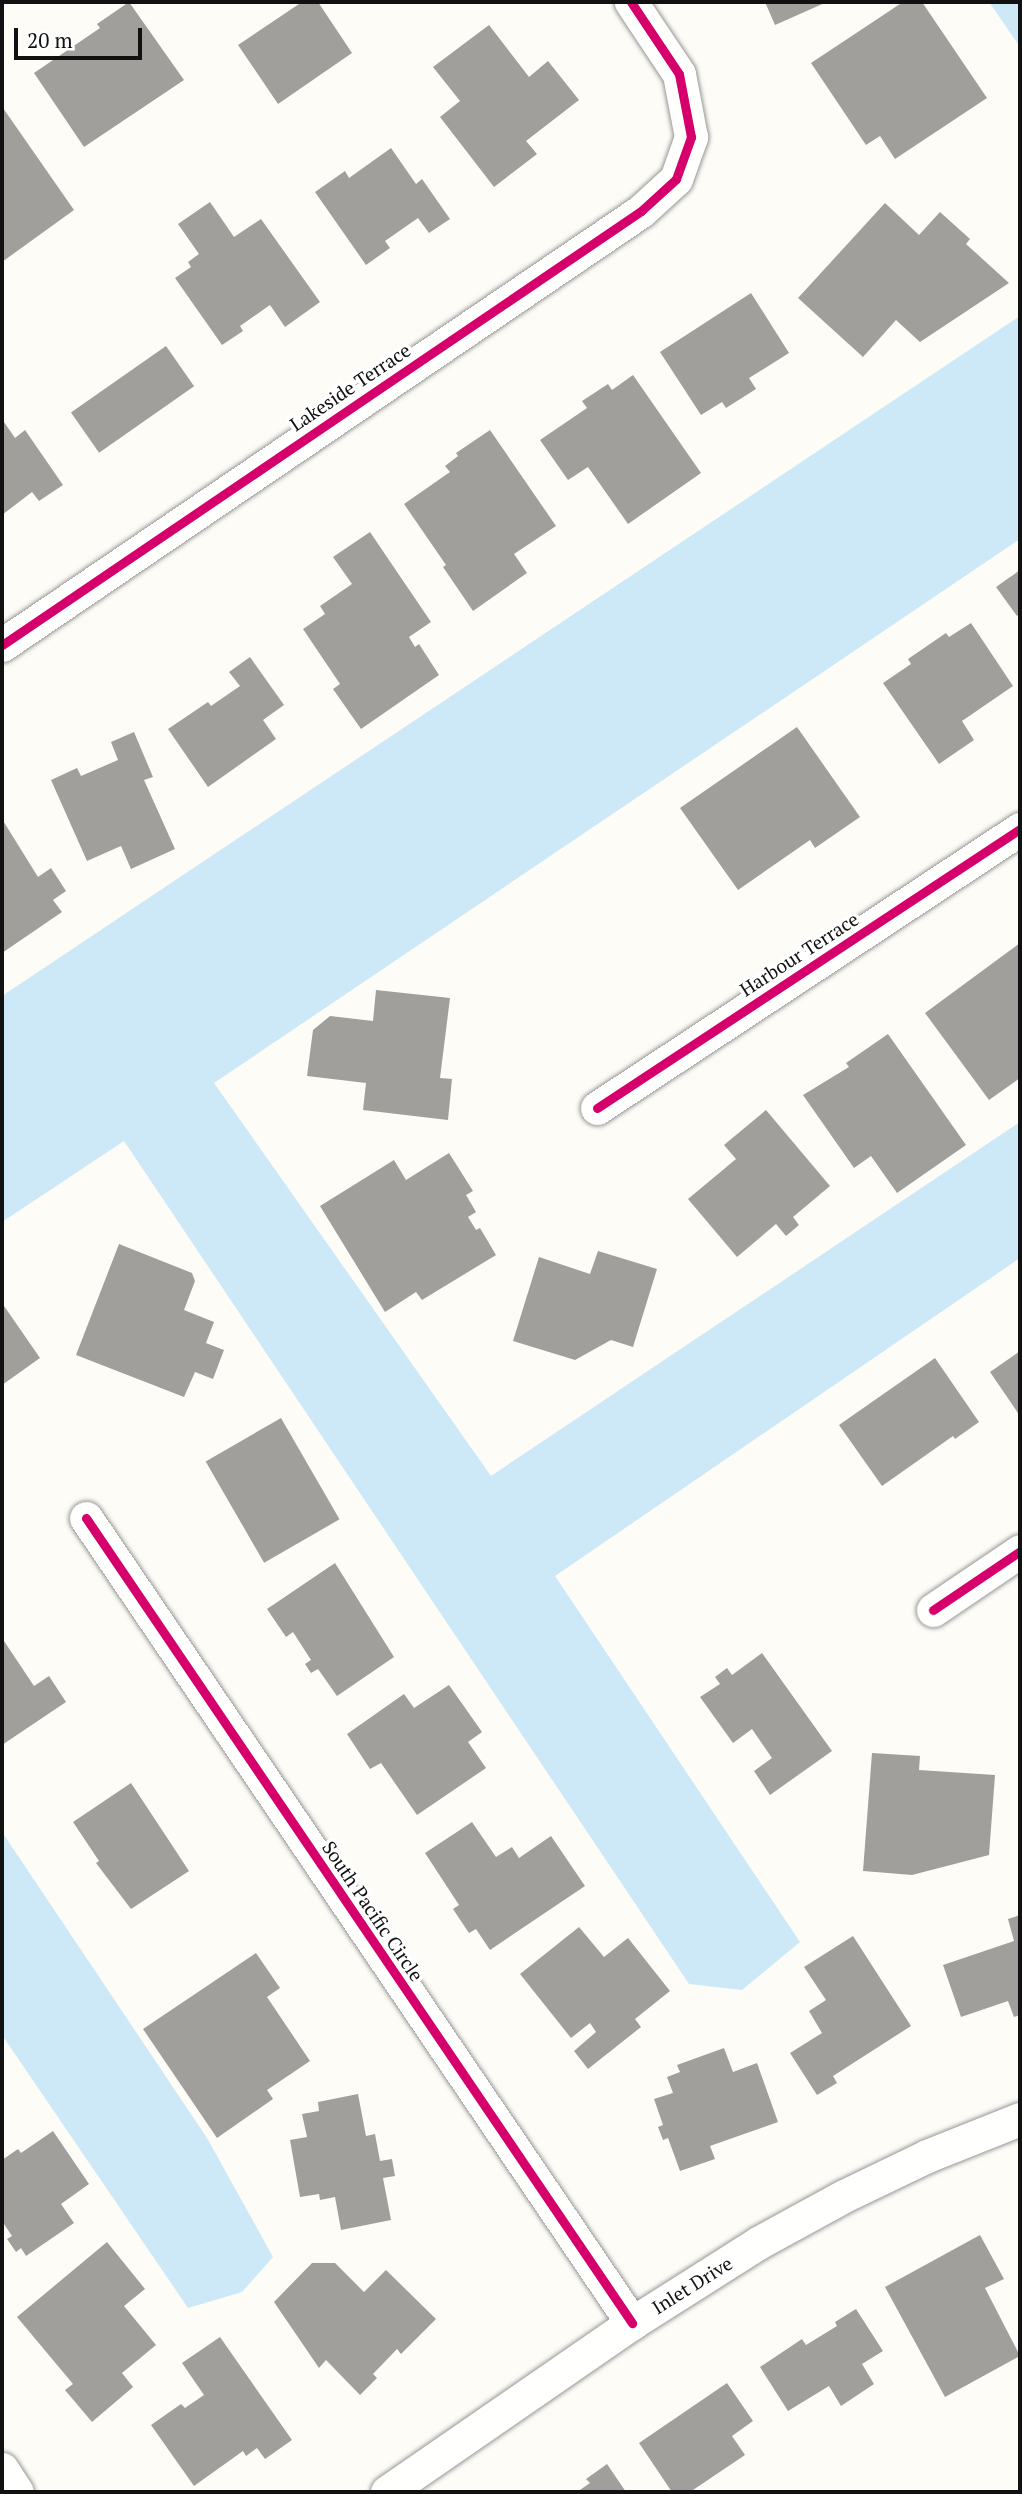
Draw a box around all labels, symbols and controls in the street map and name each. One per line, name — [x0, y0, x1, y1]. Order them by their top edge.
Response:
scale bar — [18, 14, 145, 58]
text: 20 m — [27, 26, 73, 54]
street label: Lakeside Terrace — [286, 338, 414, 436]
street label: Harbour Terrace — [735, 907, 863, 1001]
street label: South Pacific Circle — [318, 1837, 428, 1985]
street label: Inlet Drive — [648, 2251, 736, 2319]

